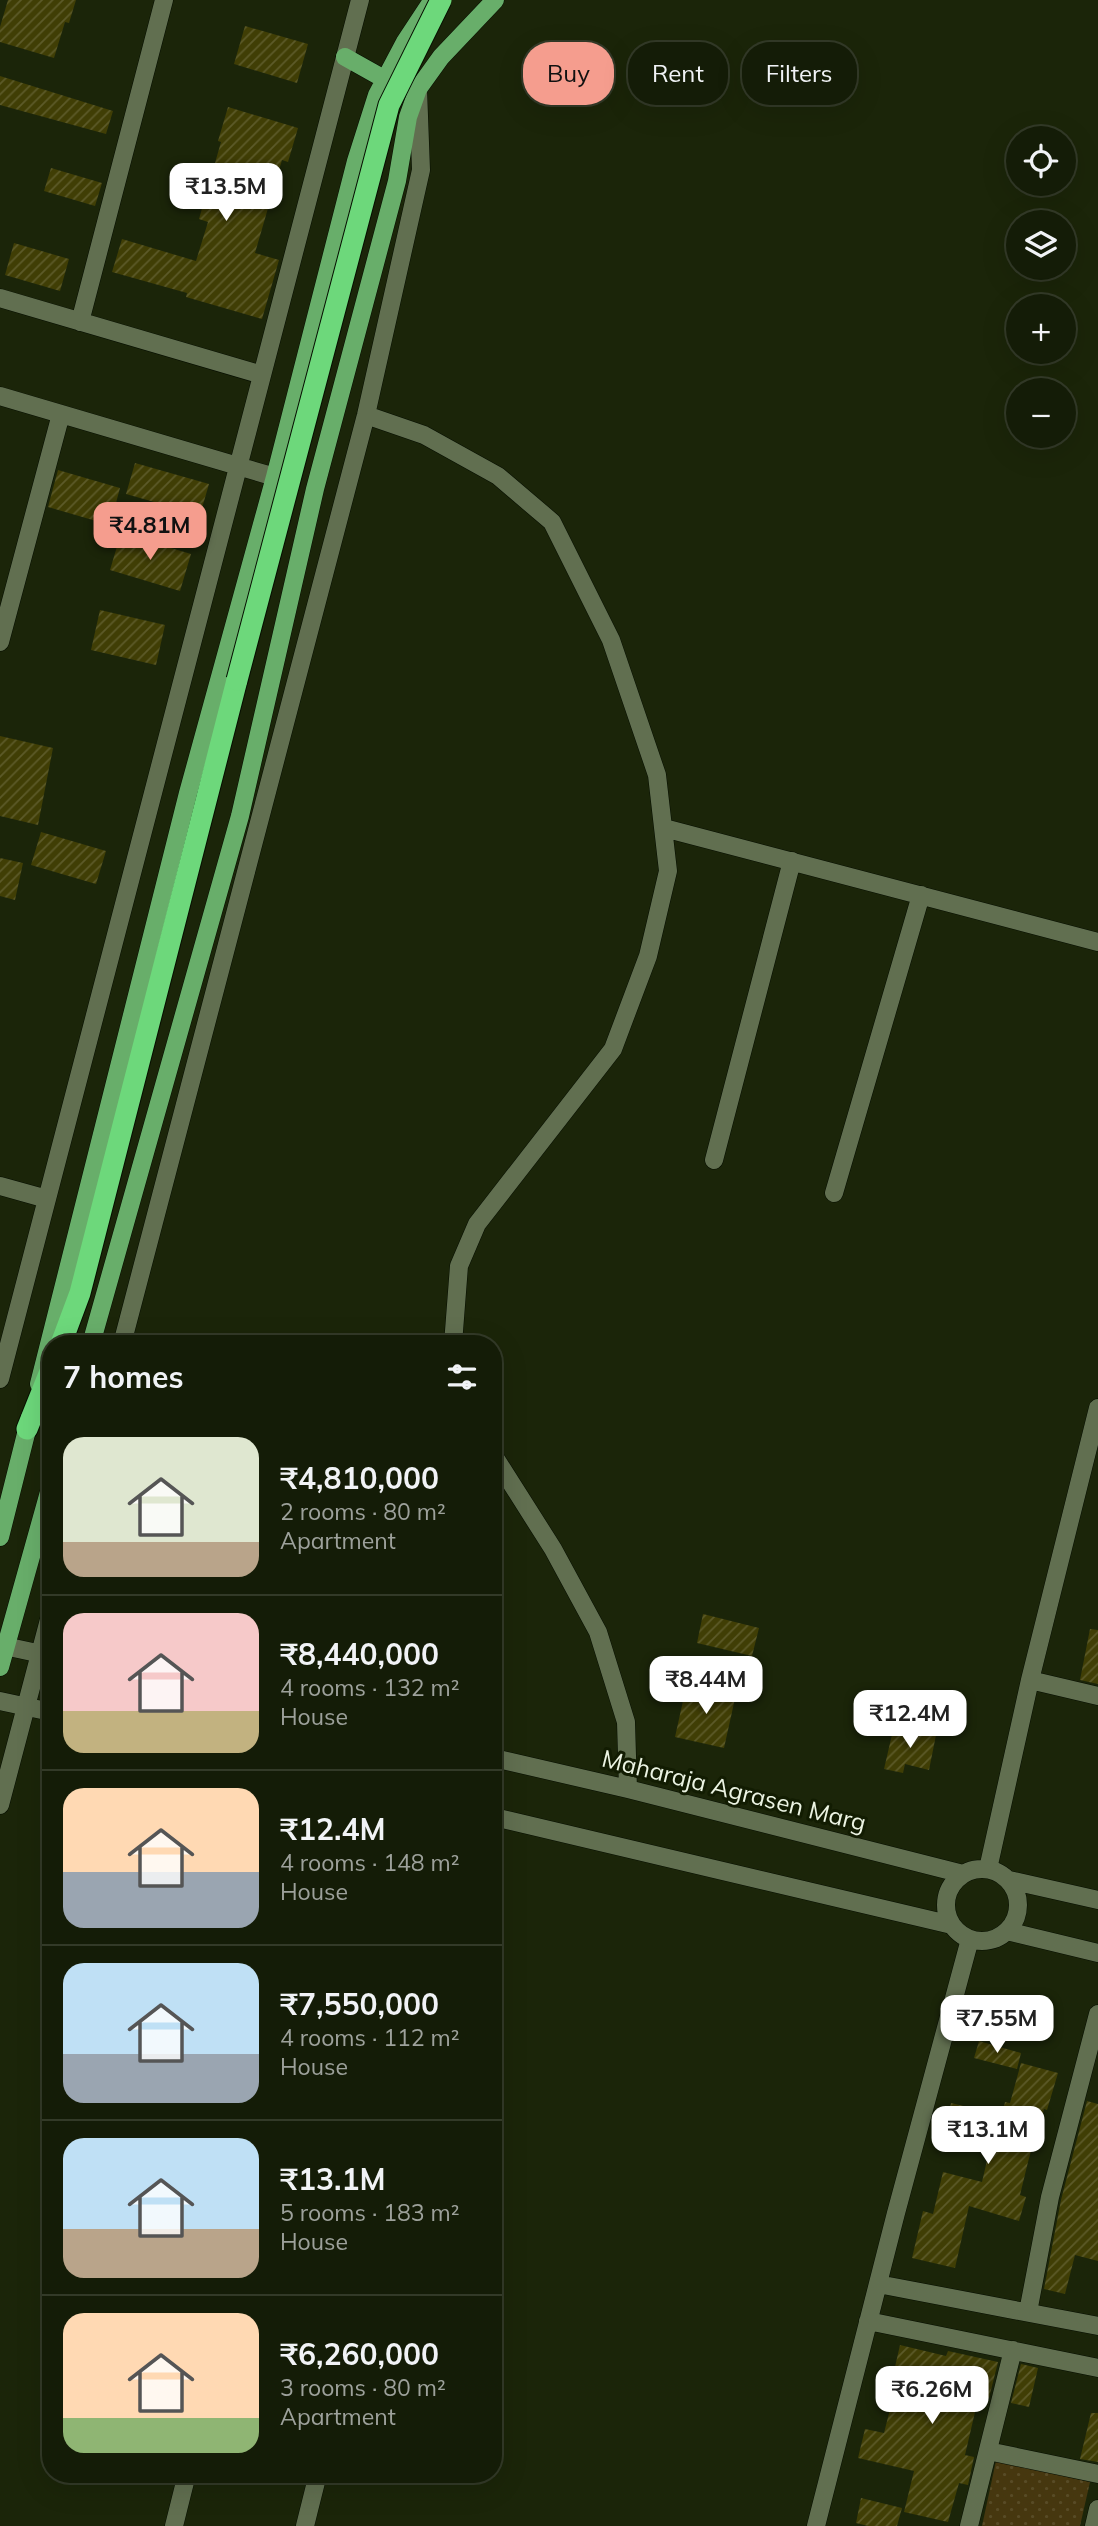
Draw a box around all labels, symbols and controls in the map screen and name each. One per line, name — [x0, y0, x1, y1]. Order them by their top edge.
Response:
chip: Buy — [523, 42, 614, 105]
chip: Rent — [628, 42, 728, 105]
chip: Filters — [742, 42, 857, 105]
map controls — [1006, 126, 1076, 448]
button: locate — [1006, 126, 1076, 196]
pin: ₹13.5M — [169, 164, 283, 223]
text: ₹13.5M — [186, 171, 266, 200]
button: layers — [1006, 210, 1076, 280]
button: + — [1006, 294, 1076, 364]
button: − — [1006, 378, 1076, 448]
pin: ₹4.81M — [93, 503, 207, 562]
text: ₹4.81M — [110, 510, 190, 539]
text: 7 homes — [63, 1358, 184, 1396]
icon: filters — [443, 1358, 481, 1396]
text: ₹4,810,000 — [280, 1459, 439, 1497]
icon: home — [119, 1465, 203, 1549]
text: 2 rooms · 80 m² — [280, 1497, 446, 1526]
text: Apartment — [280, 1526, 396, 1555]
text: ₹8,440,000 — [280, 1635, 439, 1673]
icon: home — [119, 1641, 203, 1725]
pin: ₹8.44M — [649, 1656, 763, 1716]
text: ₹8.44M — [666, 1664, 746, 1693]
text: 4 rooms · 132 m² — [280, 1673, 460, 1702]
pin: ₹12.4M — [853, 1690, 967, 1750]
text: ₹12.4M — [870, 1698, 950, 1727]
text: House — [280, 1702, 348, 1731]
street label: Maharaja Agrasen Marg — [599, 1743, 869, 1837]
text: ₹12.4M — [280, 1810, 386, 1848]
icon: home — [119, 1816, 203, 1900]
text: 4 rooms · 148 m² — [280, 1848, 460, 1877]
text: House — [280, 1877, 348, 1906]
text: ₹7,550,000 — [280, 1985, 439, 2023]
icon: home — [119, 1991, 203, 2075]
pin: ₹7.55M — [940, 1996, 1054, 2055]
text: ₹7.55M — [957, 2003, 1037, 2032]
text: 4 rooms · 112 m² — [280, 2023, 460, 2052]
text: House — [280, 2052, 348, 2081]
pin: ₹13.1M — [931, 2106, 1045, 2166]
text: ₹13.1M — [948, 2114, 1028, 2143]
text: ₹13.1M — [280, 2160, 386, 2198]
icon: home — [119, 2166, 203, 2250]
text: 5 rooms · 183 m² — [280, 2198, 460, 2227]
text: House — [280, 2227, 348, 2256]
text: ₹6,260,000 — [280, 2335, 439, 2373]
icon: home — [119, 2341, 203, 2425]
pin: ₹6.26M — [875, 2366, 989, 2426]
text: 3 rooms · 80 m² — [280, 2373, 446, 2402]
text: ₹6.26M — [892, 2374, 972, 2403]
text: Apartment — [280, 2402, 396, 2431]

